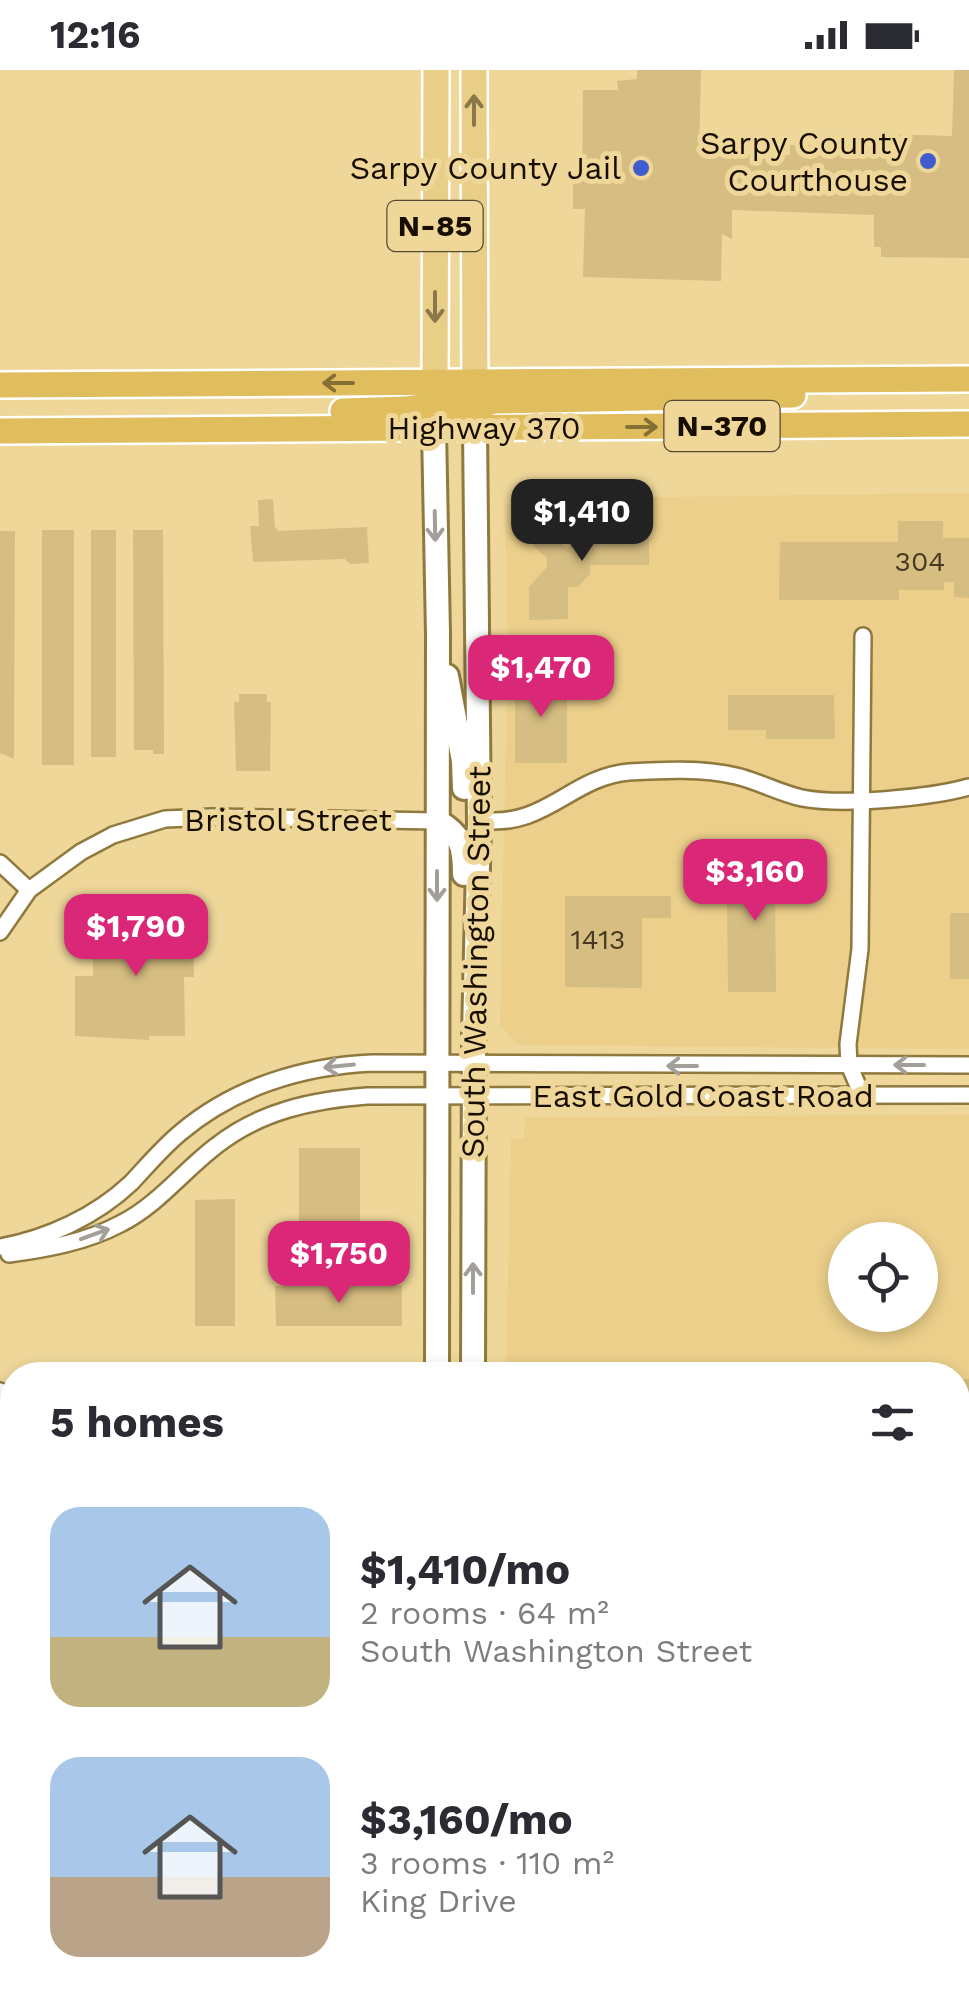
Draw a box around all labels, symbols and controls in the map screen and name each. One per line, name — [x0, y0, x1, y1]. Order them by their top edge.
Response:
text: 12:16 — [50, 13, 140, 57]
one-way arrow — [464, 94, 484, 126]
place label: Sarpy County Courthouse — [700, 124, 908, 199]
place label: Sarpy County Jail — [350, 149, 621, 187]
marker: Sarpy County Courthouse — [917, 150, 939, 172]
marker: Sarpy County Jail — [630, 157, 652, 179]
road number: N-85 — [388, 201, 482, 251]
one-way arrow — [426, 290, 444, 323]
one-way arrow — [322, 374, 354, 392]
road number: N-370 — [664, 401, 780, 451]
street label: Highway 370 — [387, 409, 581, 447]
one-way arrow — [626, 418, 658, 436]
pin: $1,410 — [501, 479, 663, 564]
text: $1,410 — [533, 492, 631, 530]
one-way arrow — [426, 510, 445, 542]
house number: 304 — [895, 545, 945, 578]
pin: $1,470 — [460, 635, 622, 720]
text: $1,470 — [490, 648, 592, 686]
street label: South Washington Street — [454, 766, 498, 1158]
street label: Bristol Street — [184, 801, 392, 839]
pin: $3,160 — [674, 839, 836, 924]
text: $3,160 — [705, 852, 805, 890]
one-way arrow — [428, 870, 446, 902]
pin: $1,790 — [55, 894, 217, 979]
text: $1,790 — [86, 907, 186, 945]
house number: 1413 — [571, 923, 625, 956]
one-way arrow — [324, 1056, 356, 1075]
one-way arrow — [666, 1056, 698, 1075]
one-way arrow — [894, 1056, 926, 1074]
street label: East Gold Coast Road — [532, 1077, 874, 1115]
pin: $1,750 — [258, 1221, 420, 1306]
map controls — [828, 1222, 938, 1332]
button: locate — [828, 1222, 938, 1332]
one-way arrow — [78, 1224, 109, 1242]
text: $1,750 — [290, 1234, 388, 1272]
one-way arrow — [464, 1262, 482, 1294]
icon: filters — [865, 1395, 920, 1450]
text: 5 homes — [50, 1398, 224, 1447]
text: $1,410/mo — [360, 1545, 570, 1594]
icon: home — [130, 1547, 250, 1667]
text: 2 rooms · 64 m² — [360, 1594, 609, 1632]
text: South Washington Street — [360, 1632, 752, 1670]
text: $3,160/mo — [360, 1795, 573, 1844]
icon: home — [130, 1797, 250, 1917]
text: 3 rooms · 110 m² — [360, 1844, 614, 1882]
text: King Drive — [360, 1882, 517, 1920]

